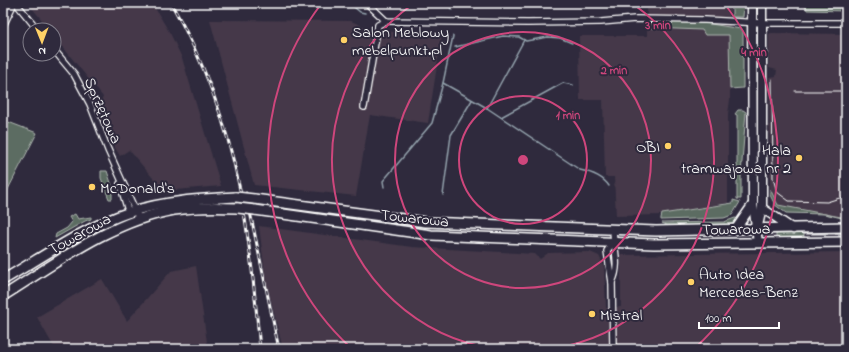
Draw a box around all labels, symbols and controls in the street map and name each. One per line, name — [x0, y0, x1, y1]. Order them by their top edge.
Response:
text: 3 min — [644, 17, 671, 35]
place label: Salon Meblowy mebelpunkt.pl — [352, 21, 449, 63]
north arrow — [22, 22, 62, 62]
marker: Salon Meblowy mebelpunkt.pl — [339, 35, 349, 45]
text: N — [38, 43, 46, 59]
text: 4 min — [740, 44, 767, 62]
text: 2 min — [600, 62, 627, 80]
street label: Sprzętowa — [77, 74, 128, 148]
text: 1 min — [556, 107, 580, 125]
place label: OBI — [636, 136, 660, 160]
place label: Hala tramwajowa nr 2 — [681, 139, 791, 181]
marker: OBI — [663, 141, 673, 151]
centre of rings — [516, 153, 530, 167]
marker: Hala tramwajowa nr 2 — [794, 153, 804, 163]
place label: McDonald's — [100, 177, 175, 201]
marker: McDonald's — [87, 182, 97, 192]
street label: Towarowa — [380, 203, 450, 234]
street label: Towarowa — [44, 208, 116, 262]
street label: Towarowa — [702, 217, 770, 243]
place label: Auto Idea Mercedes-Benz — [699, 263, 798, 305]
marker: Auto Idea Mercedes-Benz — [686, 277, 696, 287]
place label: Mistral — [600, 304, 643, 328]
scale bar — [699, 304, 779, 330]
marker: Mistral — [587, 309, 597, 319]
text: 100 m — [705, 310, 732, 328]

